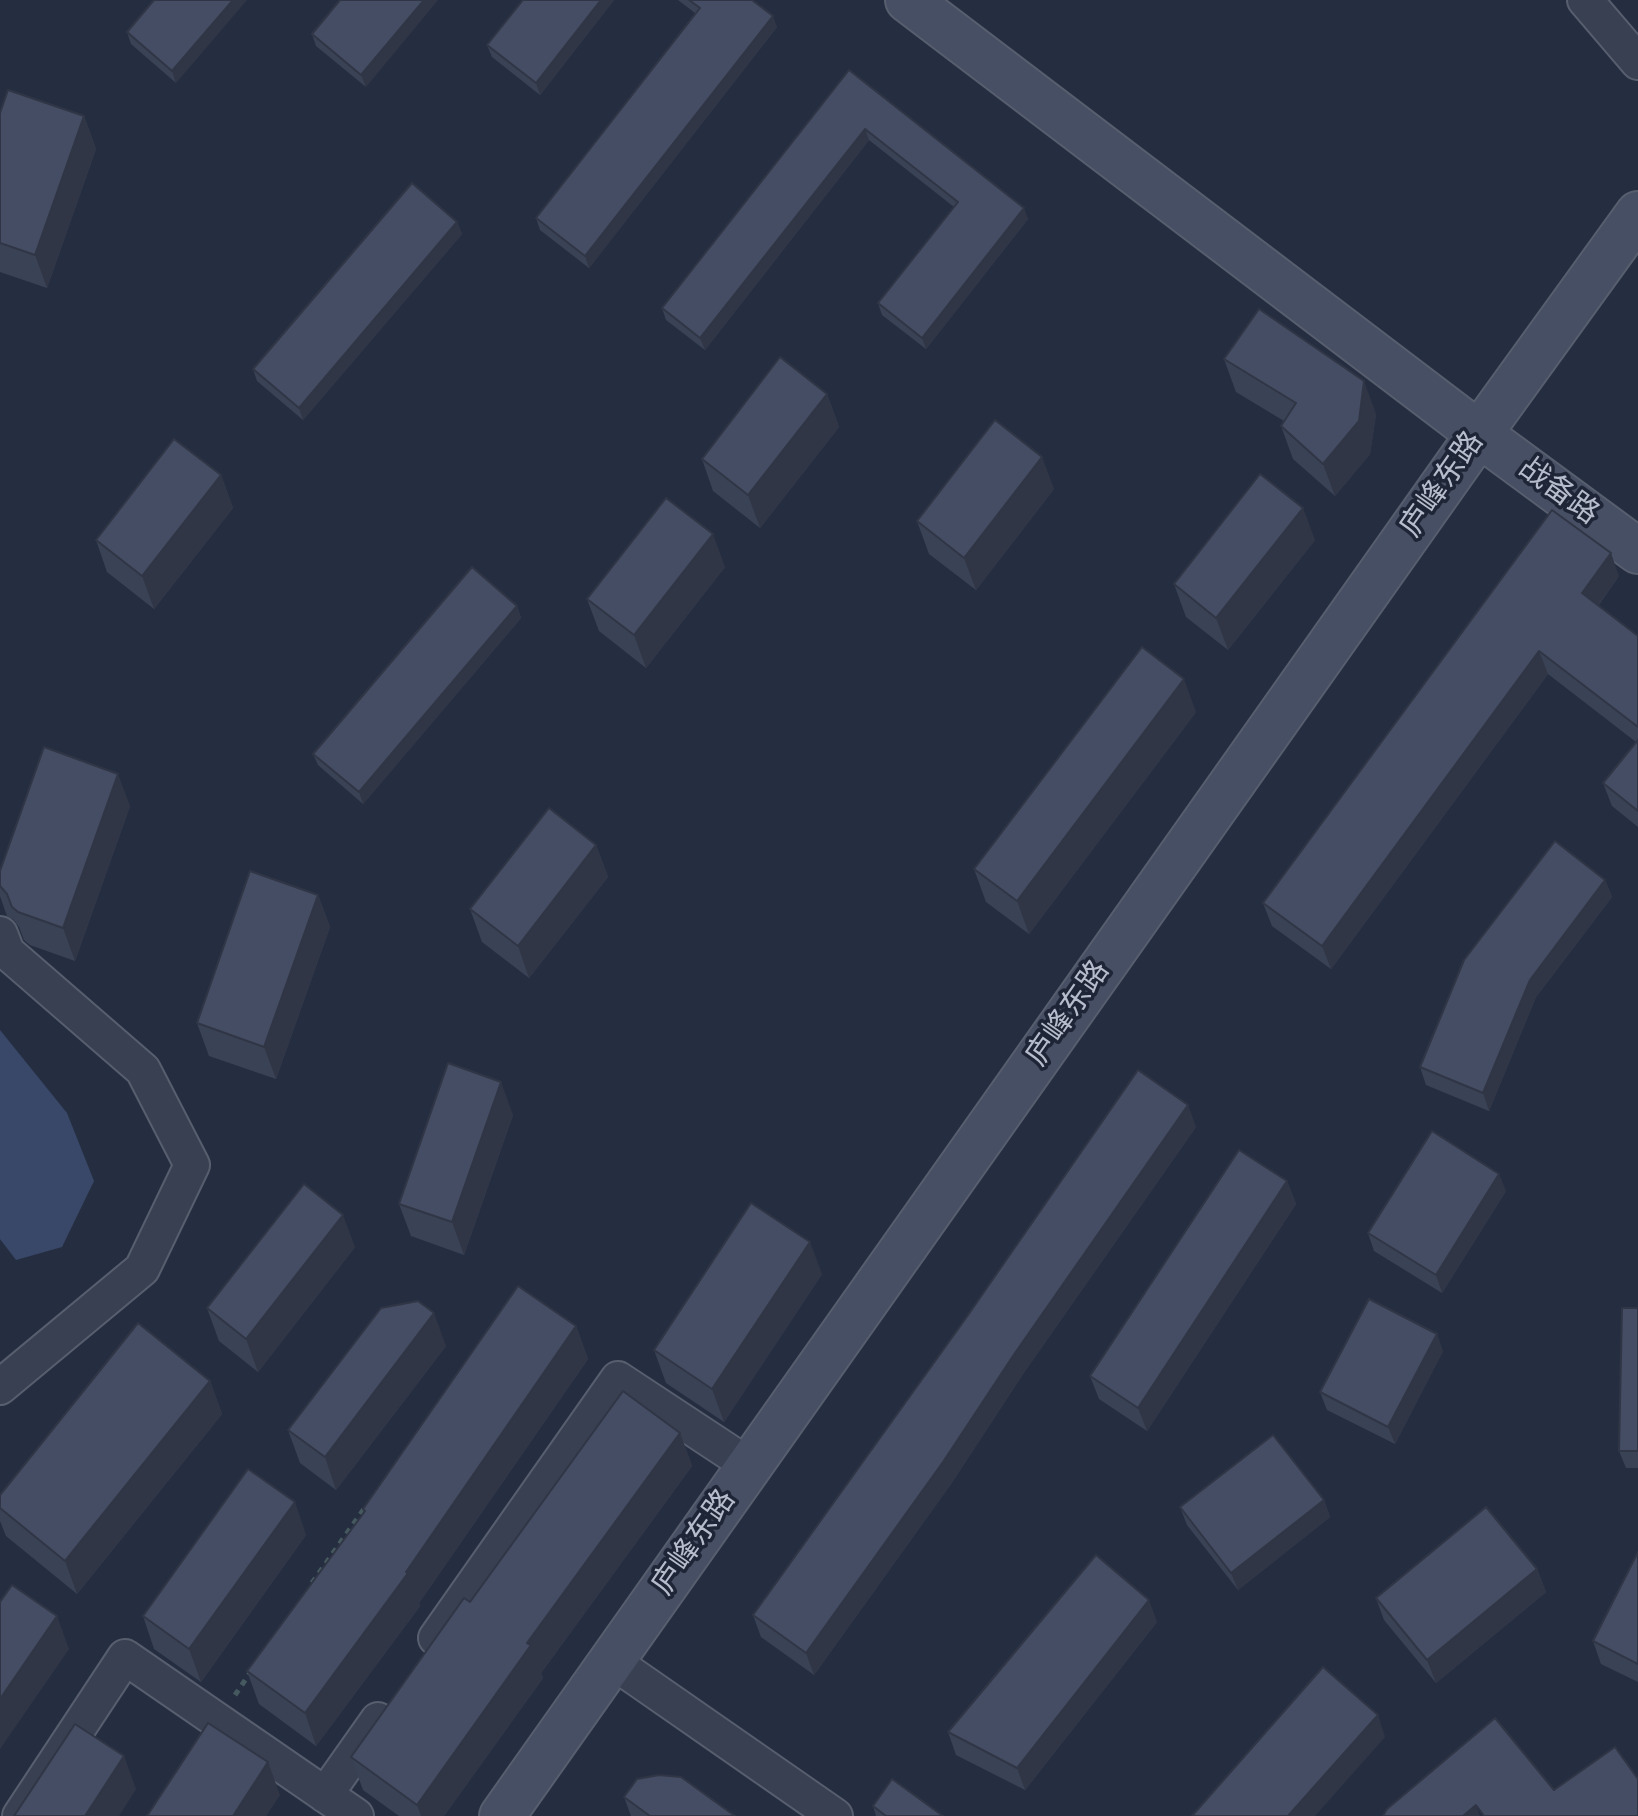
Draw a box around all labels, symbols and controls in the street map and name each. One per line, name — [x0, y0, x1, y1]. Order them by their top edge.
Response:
street label: 庐峰东路 — [1394, 426, 1492, 544]
street label: 战备路 — [1511, 451, 1605, 533]
street label: 庐峰东路 — [1020, 955, 1118, 1073]
street label: 庐峰东路 — [646, 1484, 744, 1602]

